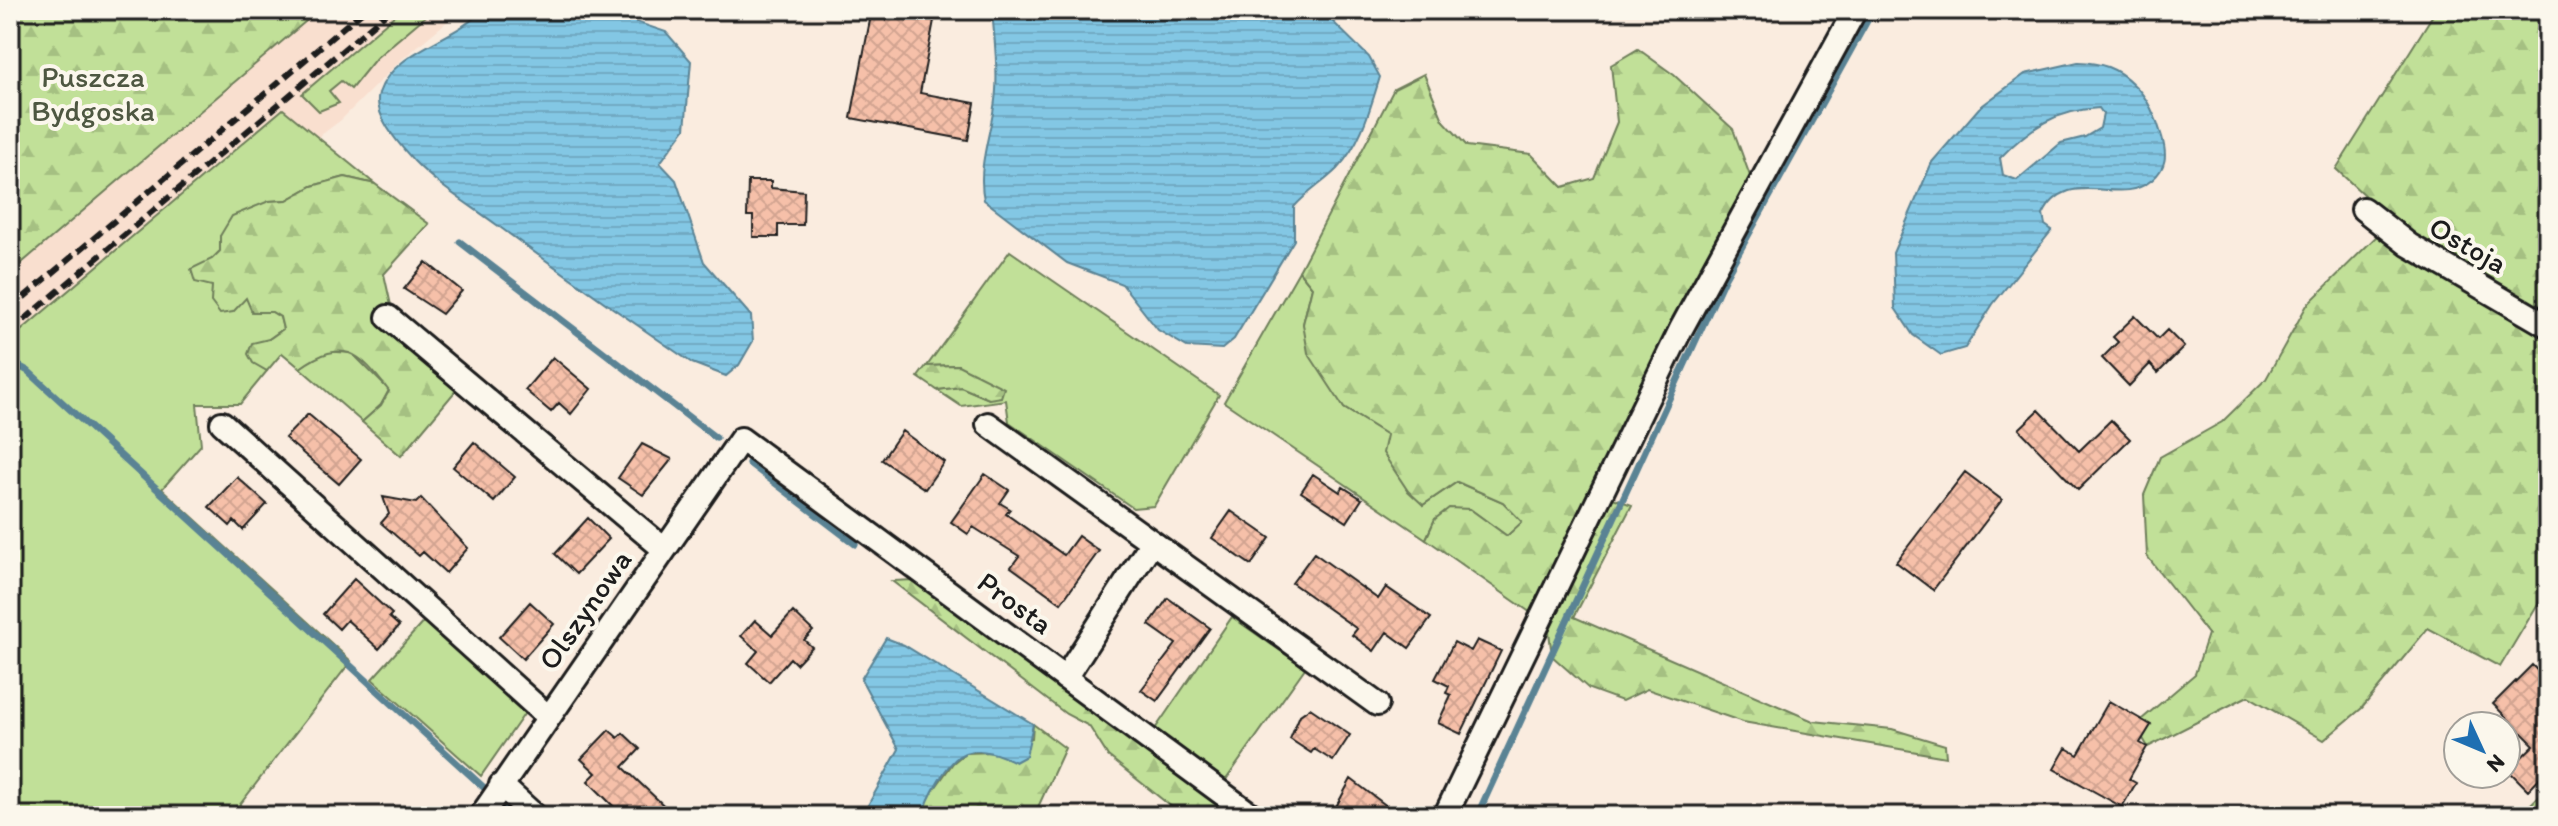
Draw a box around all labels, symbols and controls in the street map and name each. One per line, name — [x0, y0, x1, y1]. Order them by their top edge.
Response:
park label: Puszcza Bydgoska — [31, 58, 155, 129]
street label: Ostoja — [2423, 208, 2514, 282]
street label: Olszynowa — [530, 542, 639, 677]
street label: Prosta — [971, 563, 1060, 642]
north arrow — [2442, 710, 2522, 790]
text: N — [2481, 749, 2511, 778]

